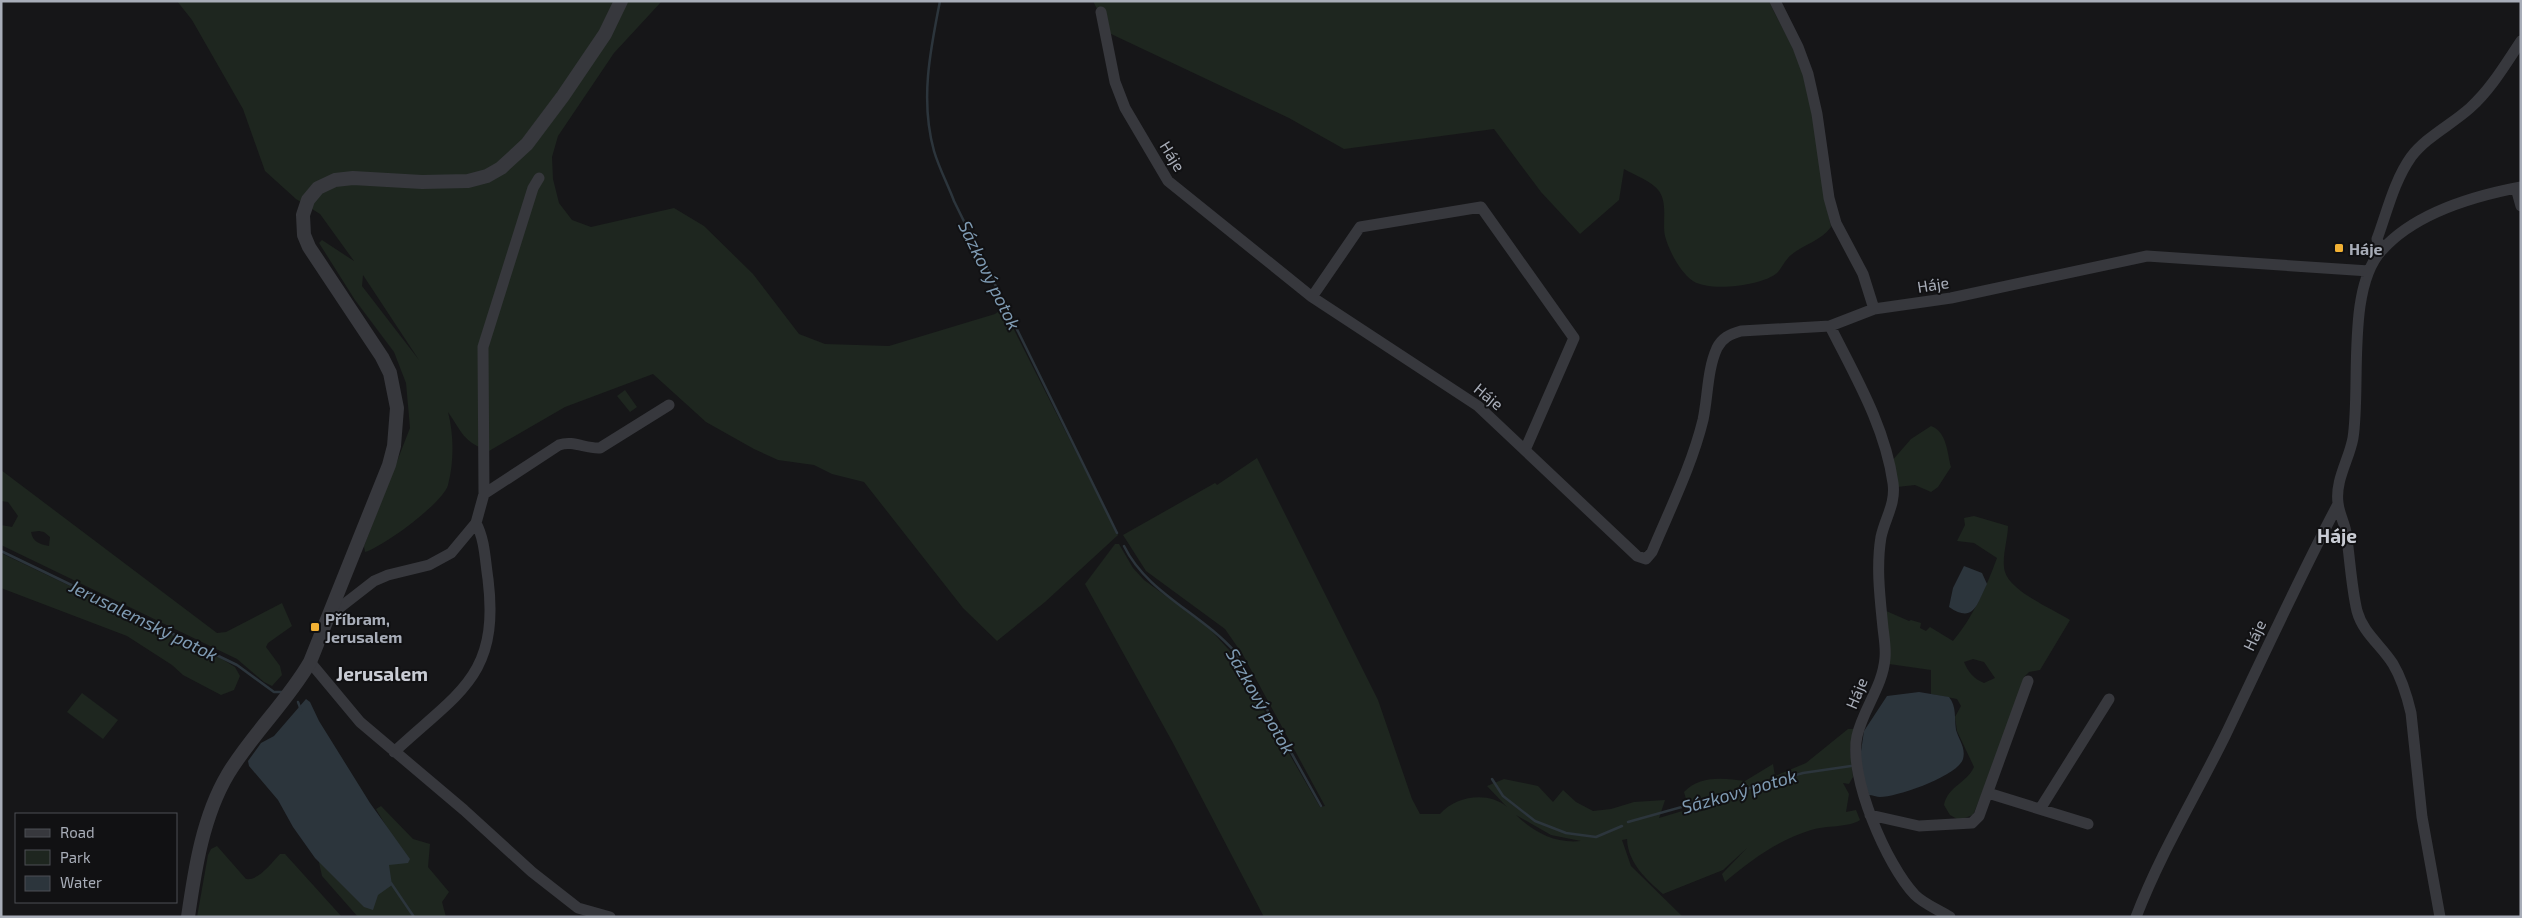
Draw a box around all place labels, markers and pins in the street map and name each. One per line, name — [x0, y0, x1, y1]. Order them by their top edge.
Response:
place label: Háje — [2349, 239, 2383, 258]
marker: Háje — [2333, 242, 2345, 254]
place label: Příbram, Jerusalem — [325, 609, 402, 646]
marker: Příbram, Jerusalem — [309, 621, 321, 633]

